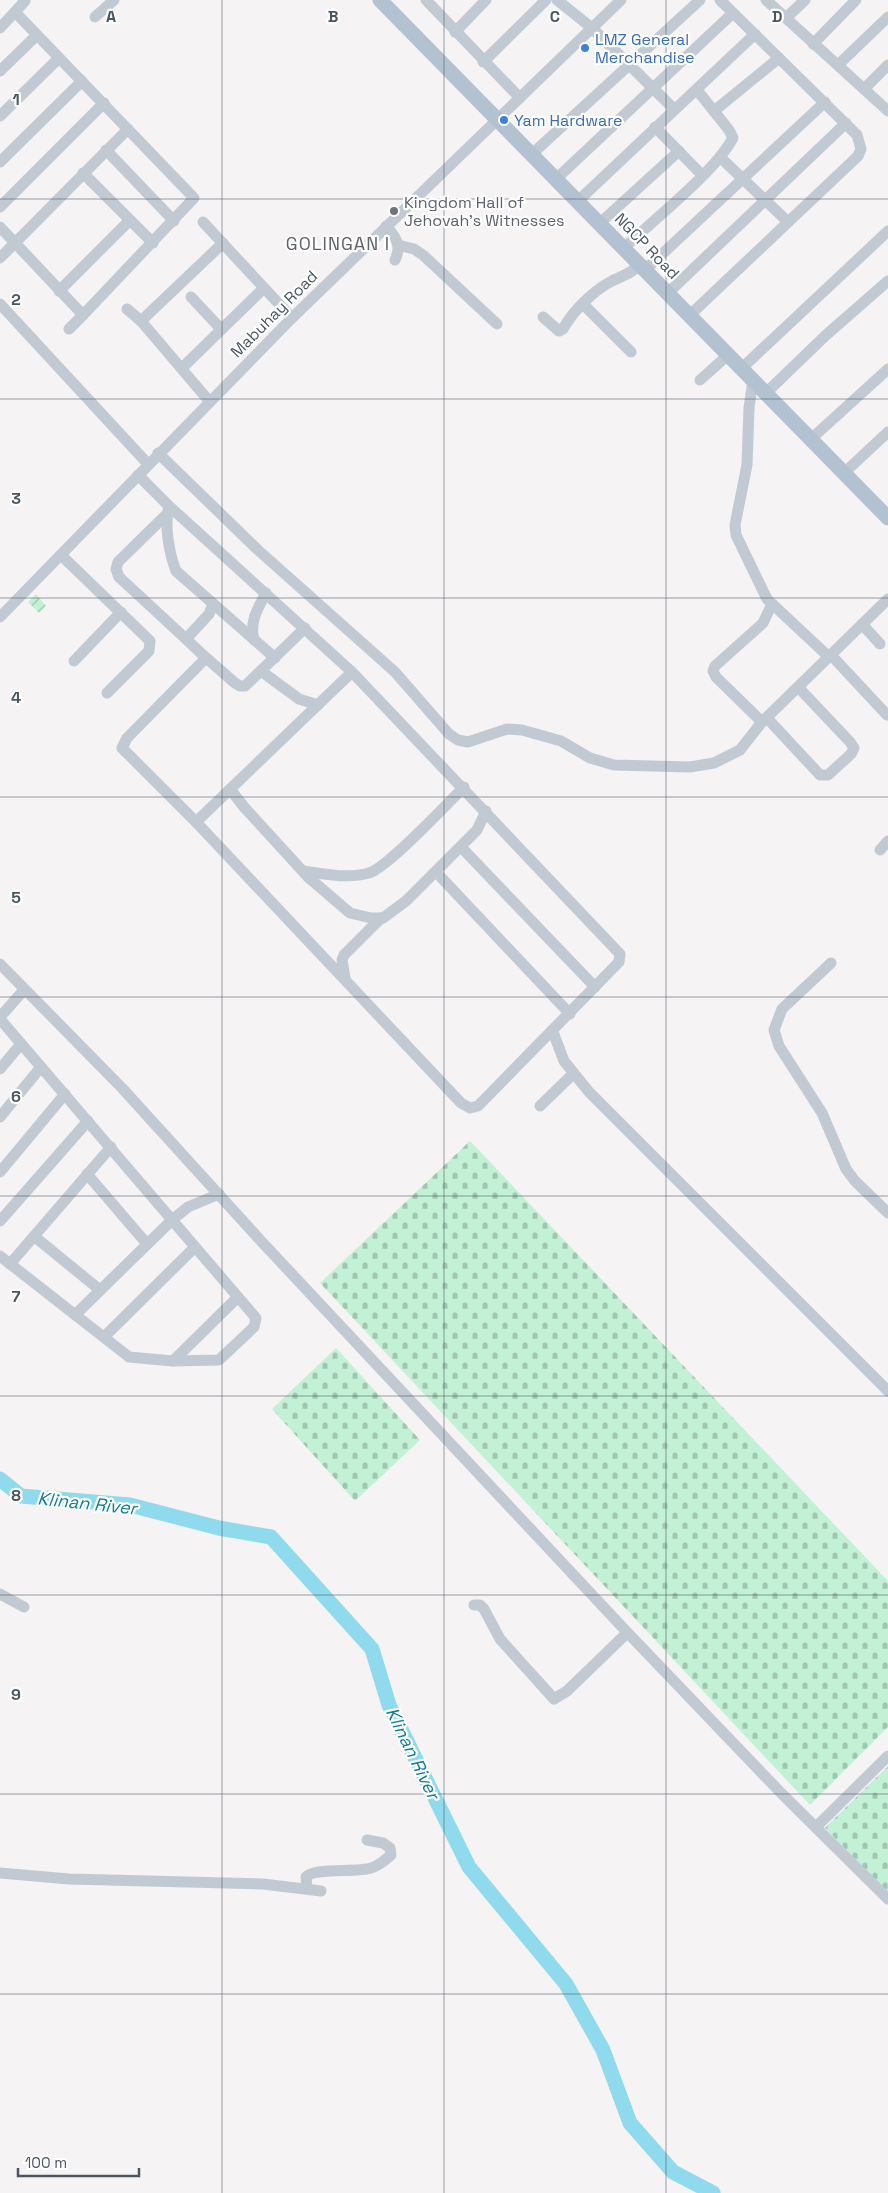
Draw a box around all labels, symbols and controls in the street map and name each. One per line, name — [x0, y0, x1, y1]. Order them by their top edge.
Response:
text: A — [106, 6, 116, 27]
text: B — [328, 6, 338, 27]
text: C — [550, 6, 560, 27]
text: D — [772, 6, 782, 27]
place label: LMZ General Merchandise — [595, 29, 695, 68]
marker: LMZ General Merchandise — [579, 42, 591, 54]
text: 1 — [12, 89, 20, 110]
place label: Yam Hardware — [514, 110, 622, 131]
marker: Yam Hardware — [498, 114, 510, 126]
place label: Kingdom Hall of Jehovah's Witnesses — [404, 192, 565, 231]
marker: Kingdom Hall of Jehovah's Witnesses — [388, 205, 400, 217]
street label: NGCP Road — [610, 208, 684, 284]
district label: GOLINGAN I — [286, 232, 390, 255]
street label: Mabuhay Road — [226, 266, 322, 362]
text: 2 — [11, 289, 21, 310]
text: 3 — [11, 488, 21, 509]
text: 4 — [11, 687, 21, 708]
text: 5 — [11, 887, 21, 908]
text: 6 — [11, 1086, 21, 1107]
text: 7 — [12, 1286, 21, 1307]
text: 8 — [11, 1485, 21, 1506]
water label: Klinan River — [36, 1486, 140, 1520]
text: 9 — [11, 1684, 21, 1705]
water label: Klinan River — [381, 1703, 446, 1805]
scale bar — [18, 2146, 139, 2178]
text: 100 m — [25, 2153, 67, 2172]

